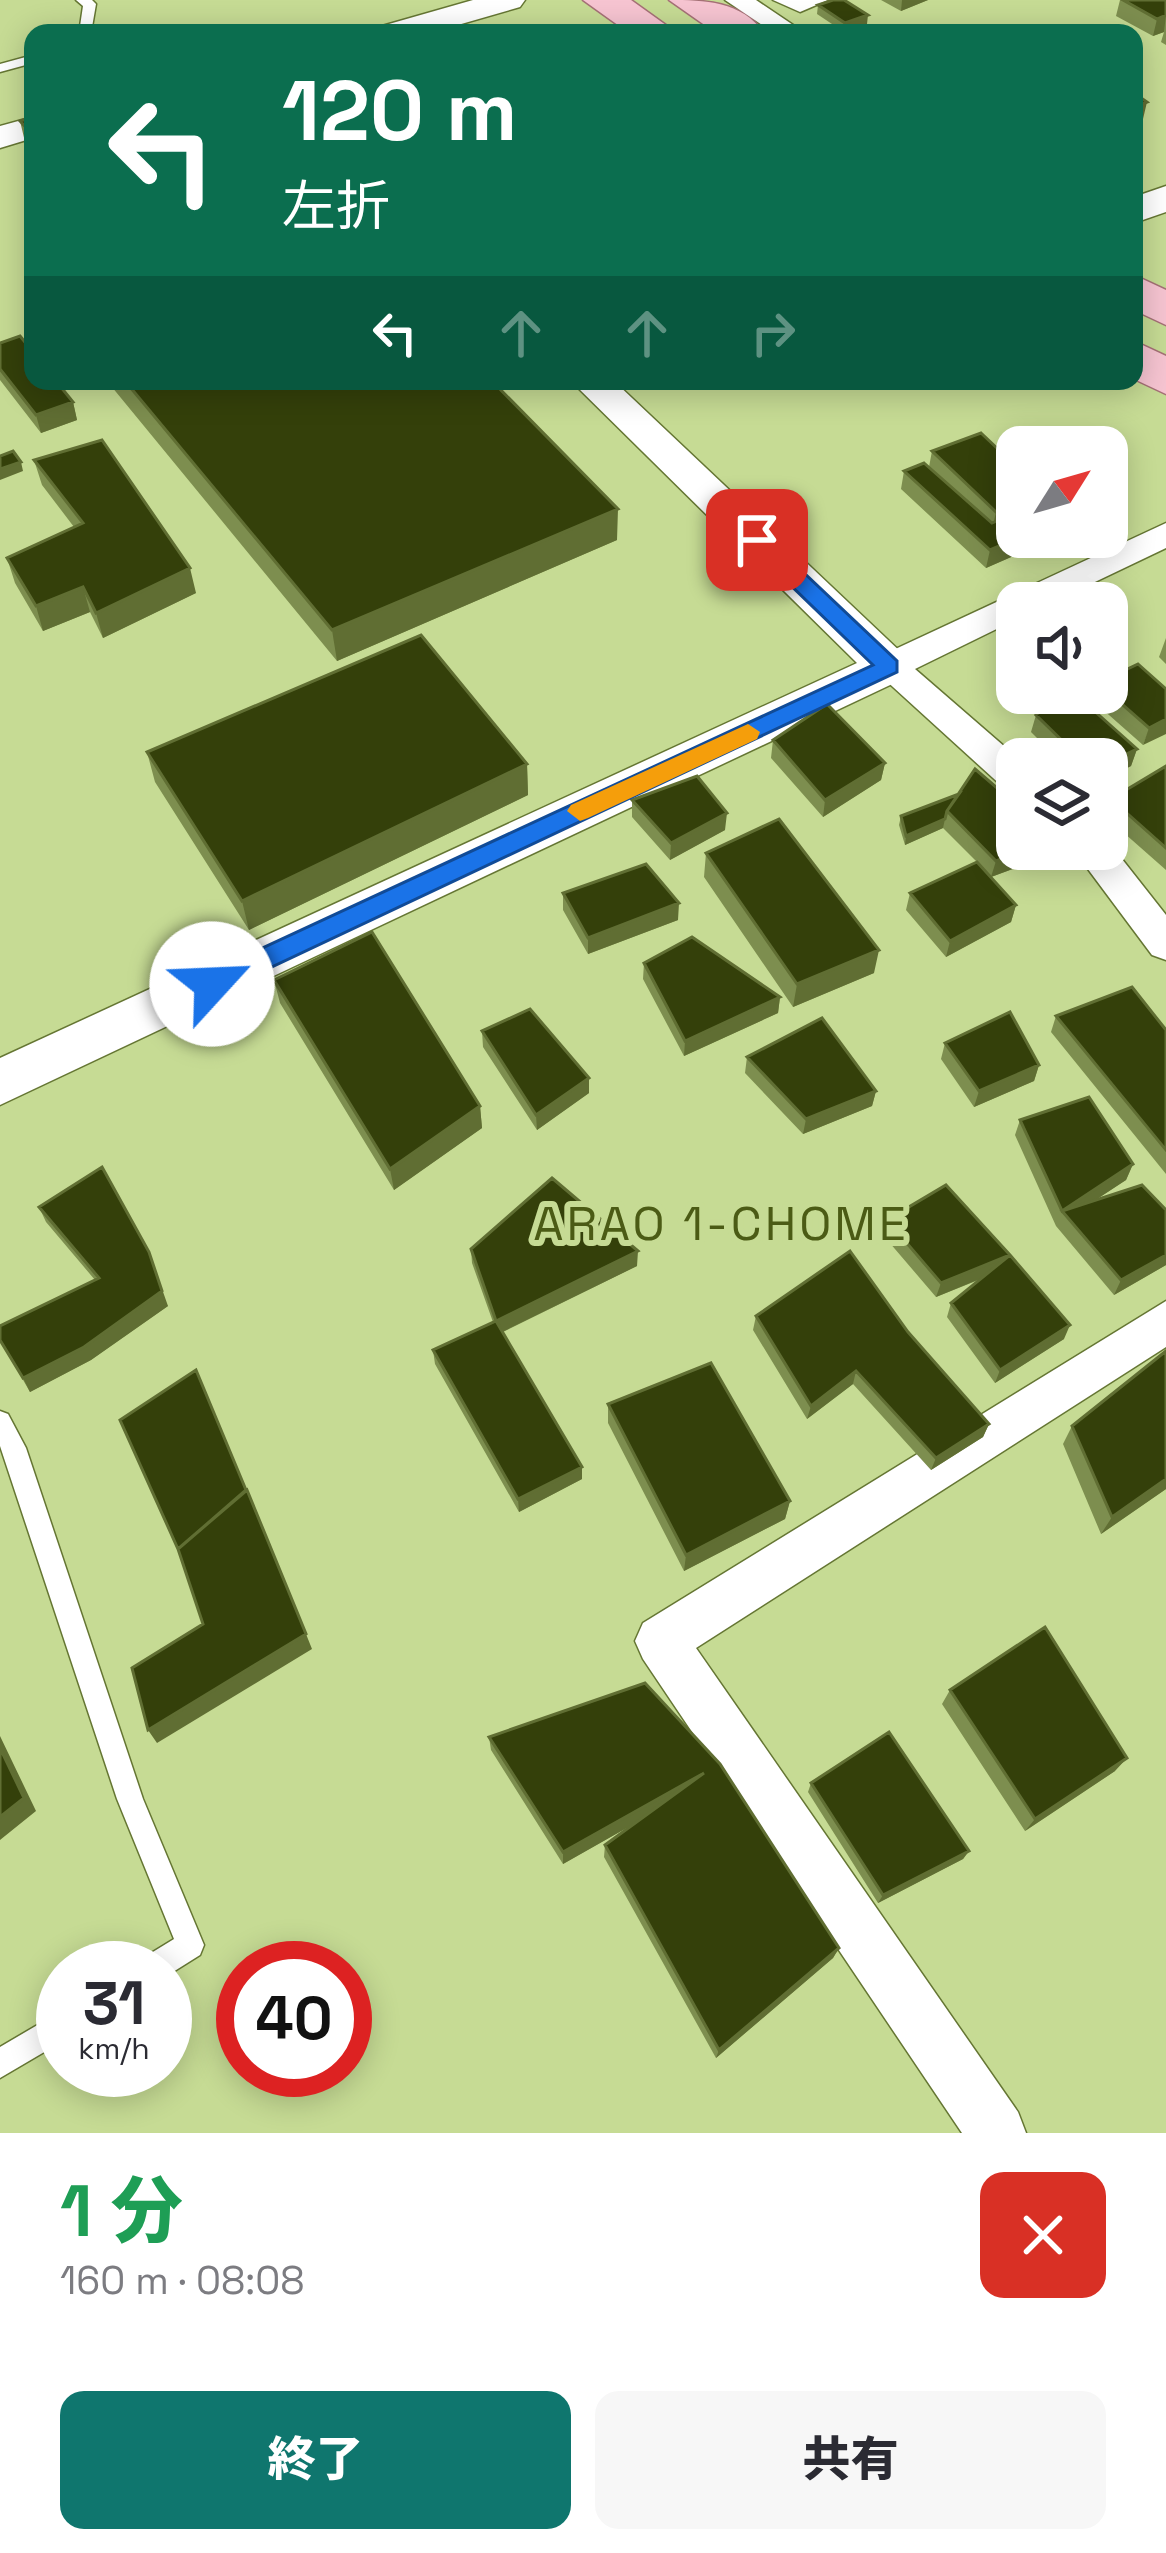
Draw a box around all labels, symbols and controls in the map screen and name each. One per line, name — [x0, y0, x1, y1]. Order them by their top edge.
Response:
text: 120 m — [282, 57, 517, 165]
icon: left — [84, 72, 240, 228]
text: 左折 — [282, 172, 390, 241]
icon: left — [362, 300, 428, 366]
icon: ahead — [488, 300, 554, 366]
icon: ahead — [614, 300, 680, 366]
icon: right — [740, 300, 806, 366]
north arrow — [996, 426, 1128, 558]
map controls — [996, 426, 1128, 870]
pin — [706, 489, 808, 591]
icon: arrive — [724, 507, 790, 573]
button: sound — [996, 582, 1128, 714]
button: layers — [996, 738, 1128, 870]
position arrow — [149, 921, 275, 1047]
district label: ARAO 1-CHOME — [533, 1193, 909, 1254]
speed limit sign: 40 — [216, 1941, 372, 2097]
text: 31 — [83, 1965, 145, 2042]
text: km/h — [78, 2029, 150, 2068]
text: 1 分 — [60, 2165, 183, 2257]
button: close — [980, 2172, 1106, 2298]
text: 160 m · 08:08 — [60, 2256, 305, 2305]
button: 終了 — [60, 2391, 571, 2529]
button: 共有 — [595, 2391, 1106, 2529]

